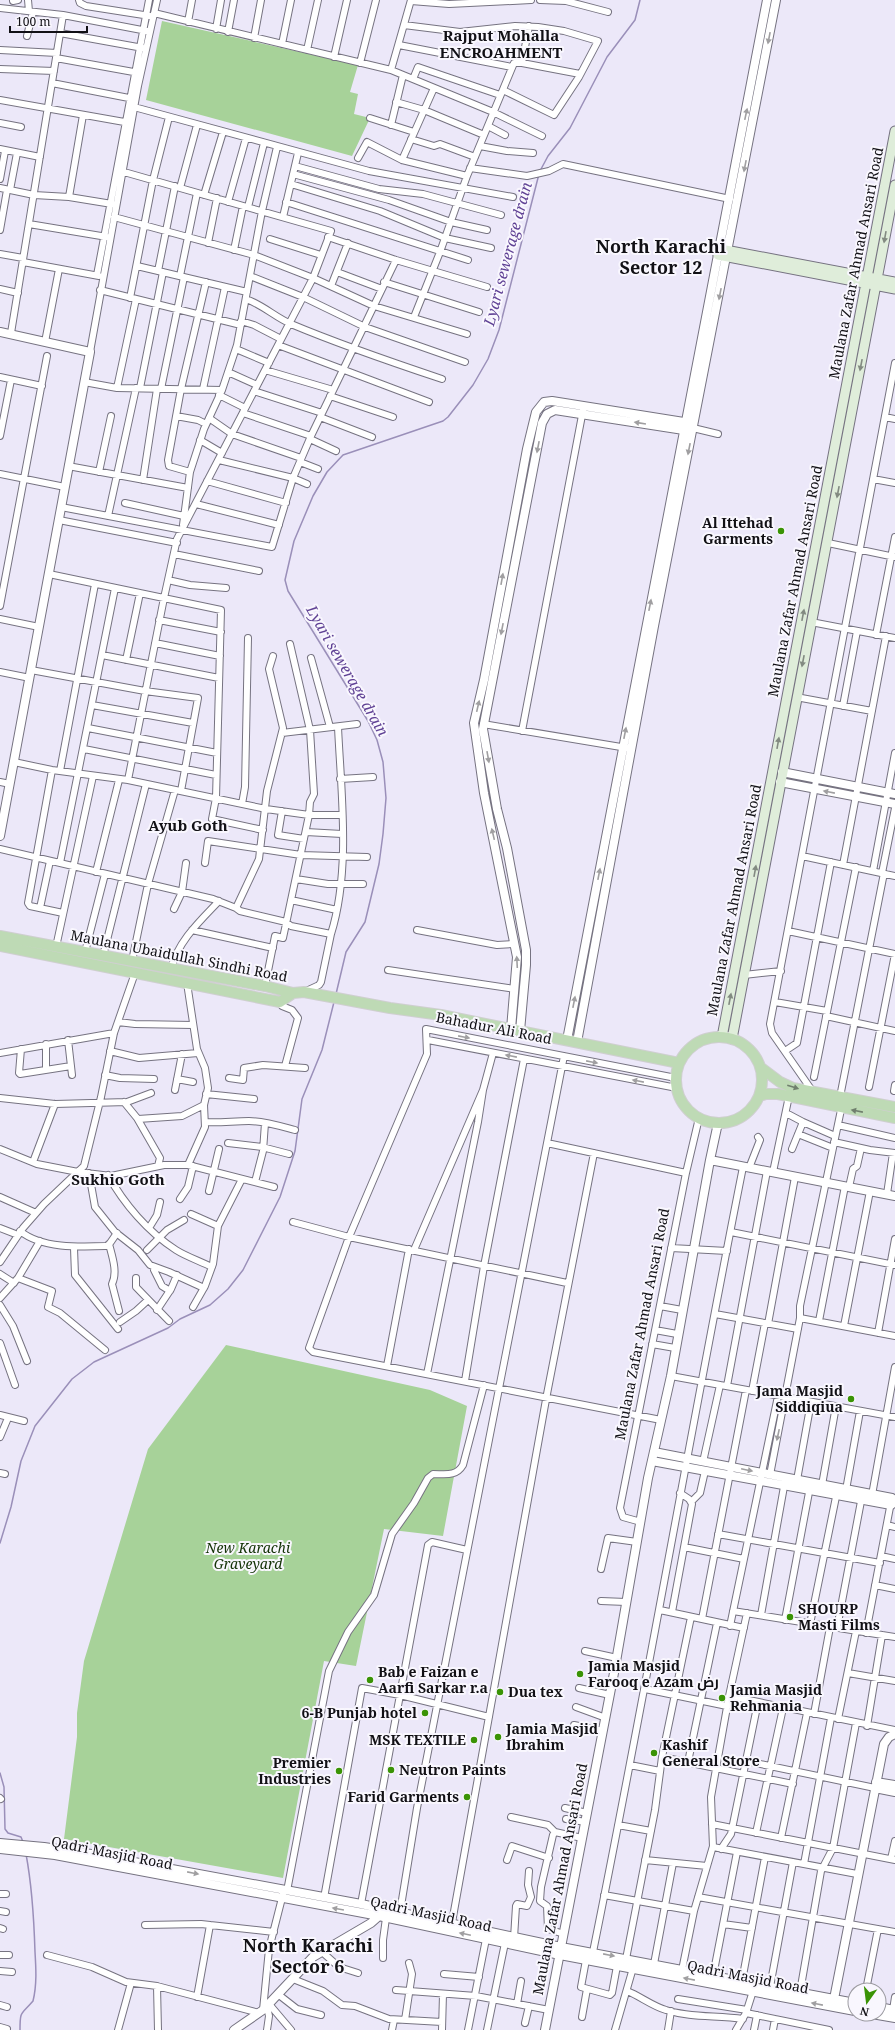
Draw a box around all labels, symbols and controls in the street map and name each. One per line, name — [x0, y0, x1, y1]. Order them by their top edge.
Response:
scale bar — [10, 8, 87, 34]
text: 100 m — [16, 13, 51, 30]
district label: Rajput Mohalla ENCROAHMENT — [440, 25, 563, 62]
one-way arrow — [766, 32, 772, 44]
one-way arrow — [744, 108, 750, 120]
street label: Maulana Zafar Ahmad Ansari Road — [824, 145, 887, 380]
one-way arrow — [741, 160, 747, 172]
water label: Lyari sewerage drain — [478, 180, 536, 329]
one-way arrow — [882, 231, 888, 243]
district label: North Karachi Sector 12 — [596, 234, 727, 279]
one-way arrow — [716, 287, 722, 300]
one-way arrow — [858, 359, 864, 371]
one-way arrow — [634, 420, 646, 426]
one-way arrow — [534, 441, 540, 453]
one-way arrow — [686, 442, 692, 455]
street label: Maulana Zafar Ahmad Ansari Road — [763, 463, 826, 698]
one-way arrow — [834, 486, 840, 499]
place label: Al Ittehad Garments — [702, 513, 773, 548]
marker: Al Ittehad Garments — [776, 526, 786, 536]
one-way arrow — [500, 573, 506, 585]
one-way arrow — [648, 599, 654, 611]
water label: Lyari sewerage drain — [302, 600, 394, 740]
one-way arrow — [800, 609, 806, 622]
one-way arrow — [499, 623, 505, 636]
one-way arrow — [800, 655, 806, 667]
one-way arrow — [475, 700, 481, 713]
one-way arrow — [623, 726, 629, 739]
one-way arrow — [775, 737, 781, 749]
one-way arrow — [485, 751, 491, 763]
street label: Maulana Zafar Ahmad Ansari Road — [702, 782, 765, 1017]
one-way arrow — [823, 788, 835, 794]
district label: Ayub Goth — [148, 815, 228, 835]
one-way arrow — [490, 828, 496, 841]
one-way arrow — [752, 865, 758, 877]
one-way arrow — [597, 868, 603, 880]
street label: Maulana Ubaidullah Sindhi Road — [69, 925, 290, 986]
one-way arrow — [514, 955, 520, 968]
one-way arrow — [727, 992, 733, 1005]
one-way arrow — [571, 996, 577, 1008]
street label: Bahadur Ali Road — [435, 1007, 554, 1048]
one-way arrow — [458, 1034, 470, 1040]
one-way arrow — [505, 1053, 517, 1059]
one-way arrow — [586, 1059, 598, 1065]
one-way arrow — [632, 1078, 644, 1084]
one-way arrow — [787, 1084, 799, 1090]
one-way arrow — [851, 1107, 863, 1113]
district label: Sukhio Goth — [71, 1169, 165, 1189]
street label: Maulana Zafar Ahmad Ansari Road — [610, 1206, 673, 1441]
place label: Jama Masjid Siddiqiua — [755, 1381, 843, 1416]
marker: Jama Masjid Siddiqiua — [846, 1394, 856, 1404]
one-way arrow — [774, 1429, 780, 1441]
one-way arrow — [741, 1468, 753, 1474]
park label: New Karachi Graveyard — [205, 1538, 291, 1573]
place label: SHOURP Masti Films — [798, 1599, 880, 1634]
marker: SHOURP Masti Films — [785, 1612, 795, 1622]
place label: Jamia Masjid Farooq e Azam رض — [587, 1656, 719, 1691]
place label: Bab e Faizan e Aarfi Sarkar r.a — [378, 1662, 488, 1697]
marker: Jamia Masjid Farooq e Azam رض — [575, 1669, 585, 1679]
marker: Bab e Faizan e Aarfi Sarkar r.a — [365, 1675, 375, 1685]
place label: Jamia Masjid Rehmania — [729, 1680, 822, 1715]
place label: Dua tex — [508, 1682, 563, 1701]
marker: Dua tex — [495, 1687, 505, 1697]
marker: Jamia Masjid Rehmania — [717, 1693, 727, 1703]
place label: 6-B Punjab hotel — [302, 1703, 417, 1722]
marker: 6-B Punjab hotel — [420, 1708, 430, 1718]
place label: Jamia Masjid Ibrahim — [505, 1719, 598, 1754]
place label: MSK TEXTILE — [369, 1730, 466, 1749]
marker: Jamia Masjid Ibrahim — [493, 1732, 503, 1742]
marker: MSK TEXTILE — [469, 1735, 479, 1745]
place label: Kashif General Store — [662, 1735, 760, 1770]
marker: Kashif General Store — [649, 1748, 659, 1758]
place label: Premier Industries — [258, 1753, 332, 1788]
place label: Neutron Paints — [399, 1760, 506, 1779]
street label: Maulana Zafar Ahmad Ansari Road — [528, 1761, 591, 1996]
marker: Neutron Paints — [386, 1765, 396, 1775]
marker: Premier Industries — [334, 1766, 344, 1776]
place label: Farid Garments — [347, 1787, 459, 1806]
marker: Farid Garments — [462, 1792, 472, 1802]
street label: Qadri Masjid Road — [50, 1831, 175, 1874]
one-way arrow — [187, 1871, 199, 1877]
street label: Qadri Masjid Road — [369, 1891, 494, 1936]
one-way arrow — [332, 1905, 344, 1911]
one-way arrow — [459, 1931, 472, 1937]
district label: North Karachi Sector 6 — [243, 1933, 374, 1978]
one-way arrow — [603, 1953, 615, 1959]
street label: Qadri Masjid Road — [686, 1955, 811, 1998]
one-way arrow — [683, 1976, 695, 1982]
north arrow — [847, 1982, 887, 2022]
one-way arrow — [811, 2000, 823, 2006]
text: N — [858, 2004, 870, 2021]

